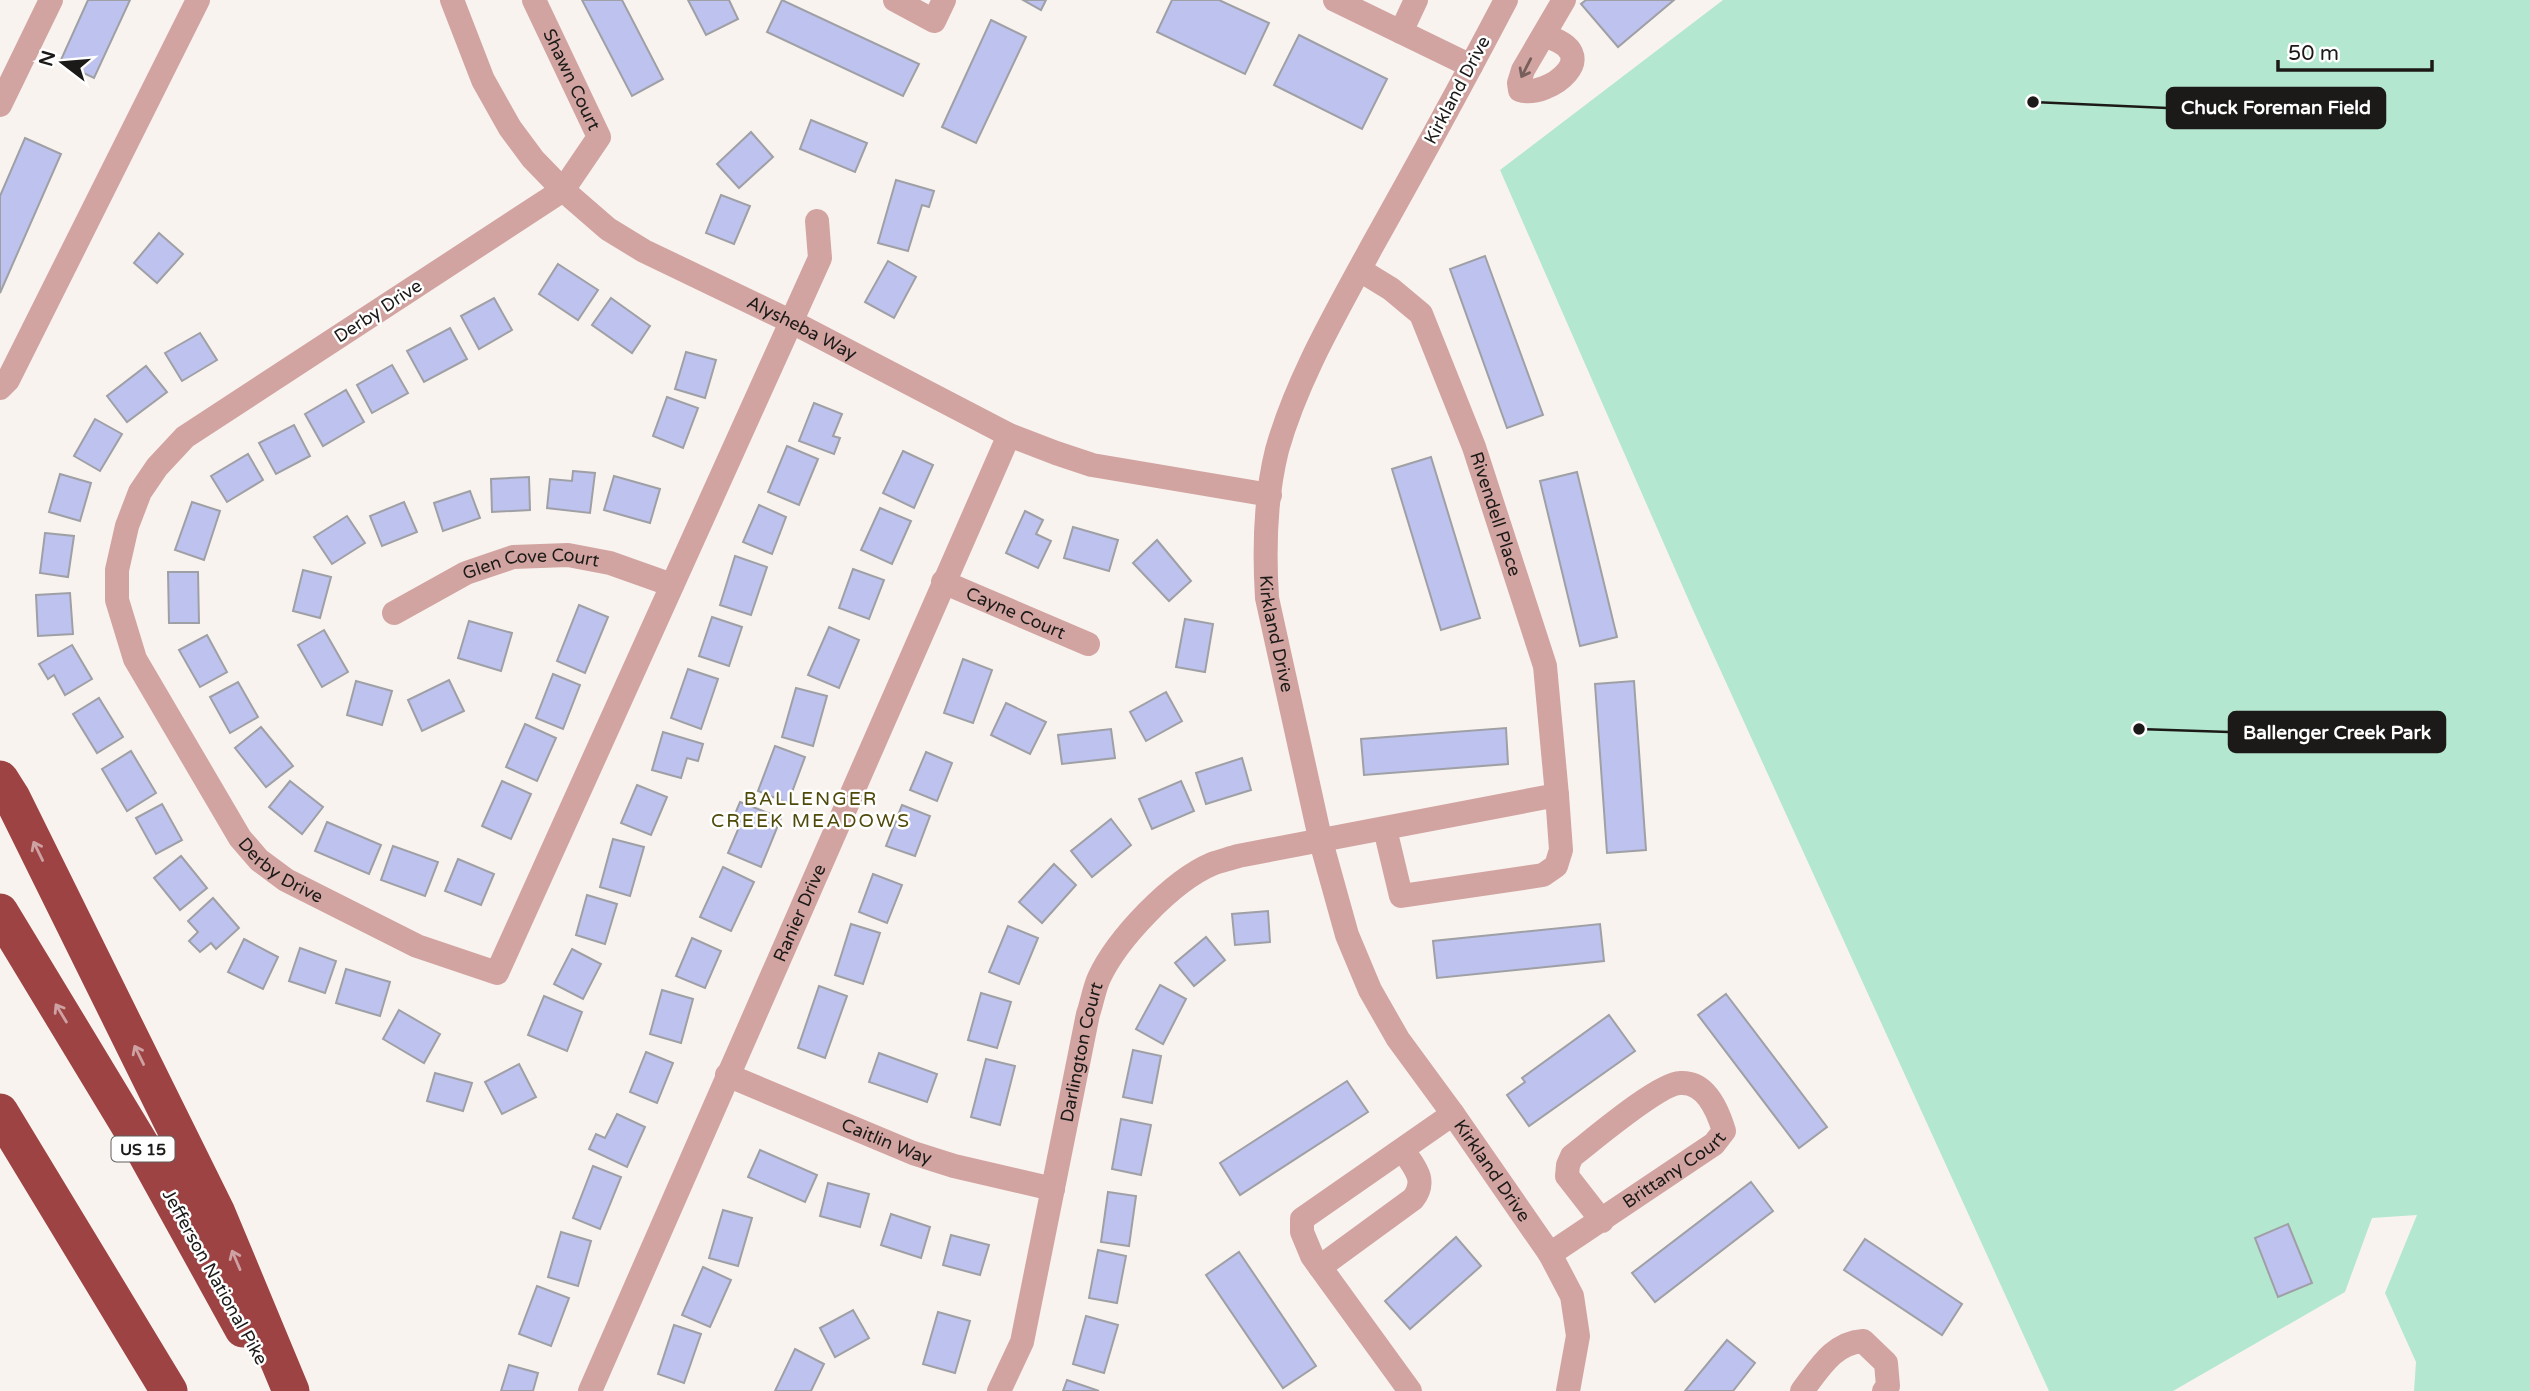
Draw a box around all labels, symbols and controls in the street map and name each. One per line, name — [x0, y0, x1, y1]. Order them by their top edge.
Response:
street label: Shawn Court — [538, 25, 605, 134]
north arrow — [28, 28, 98, 98]
scale bar — [2278, 28, 2432, 72]
street label: Kirkland Drive — [1419, 32, 1495, 148]
text: 50 m — [2288, 41, 2339, 66]
text: N — [35, 48, 60, 69]
one-way arrow — [1518, 57, 1532, 78]
callout: Chuck Foreman Field — [2167, 88, 2385, 128]
text: Chuck Foreman Field — [2181, 97, 2371, 119]
street label: Derby Drive — [330, 274, 426, 348]
street label: Alysheba Way — [743, 291, 861, 365]
street label: Rivendell Place — [1465, 449, 1526, 579]
street label: Glen Cove Court — [460, 543, 601, 584]
street label: Kirkland Drive — [1255, 575, 1298, 694]
street label: Cayne Court — [963, 582, 1069, 644]
callout: Ballenger Creek Park — [2229, 712, 2445, 752]
text: Ballenger Creek Park — [2243, 722, 2432, 745]
district label: BALLENGER CREEK MEADOWS — [711, 788, 911, 832]
street label: Derby Drive — [233, 833, 327, 908]
one-way arrow — [30, 841, 44, 862]
street label: Ranier Drive — [768, 861, 831, 965]
street label: Darlington Court — [1055, 979, 1108, 1124]
one-way arrow — [54, 1004, 68, 1024]
one-way arrow — [131, 1045, 145, 1066]
street label: Caitlin Way — [838, 1113, 935, 1169]
street label: Kirkland Drive — [1449, 1115, 1535, 1226]
street label: Brittany Court — [1618, 1127, 1731, 1213]
road number: US 15 — [111, 1136, 174, 1162]
street label: Jefferson National Pike — [158, 1185, 272, 1369]
one-way arrow — [229, 1250, 242, 1271]

